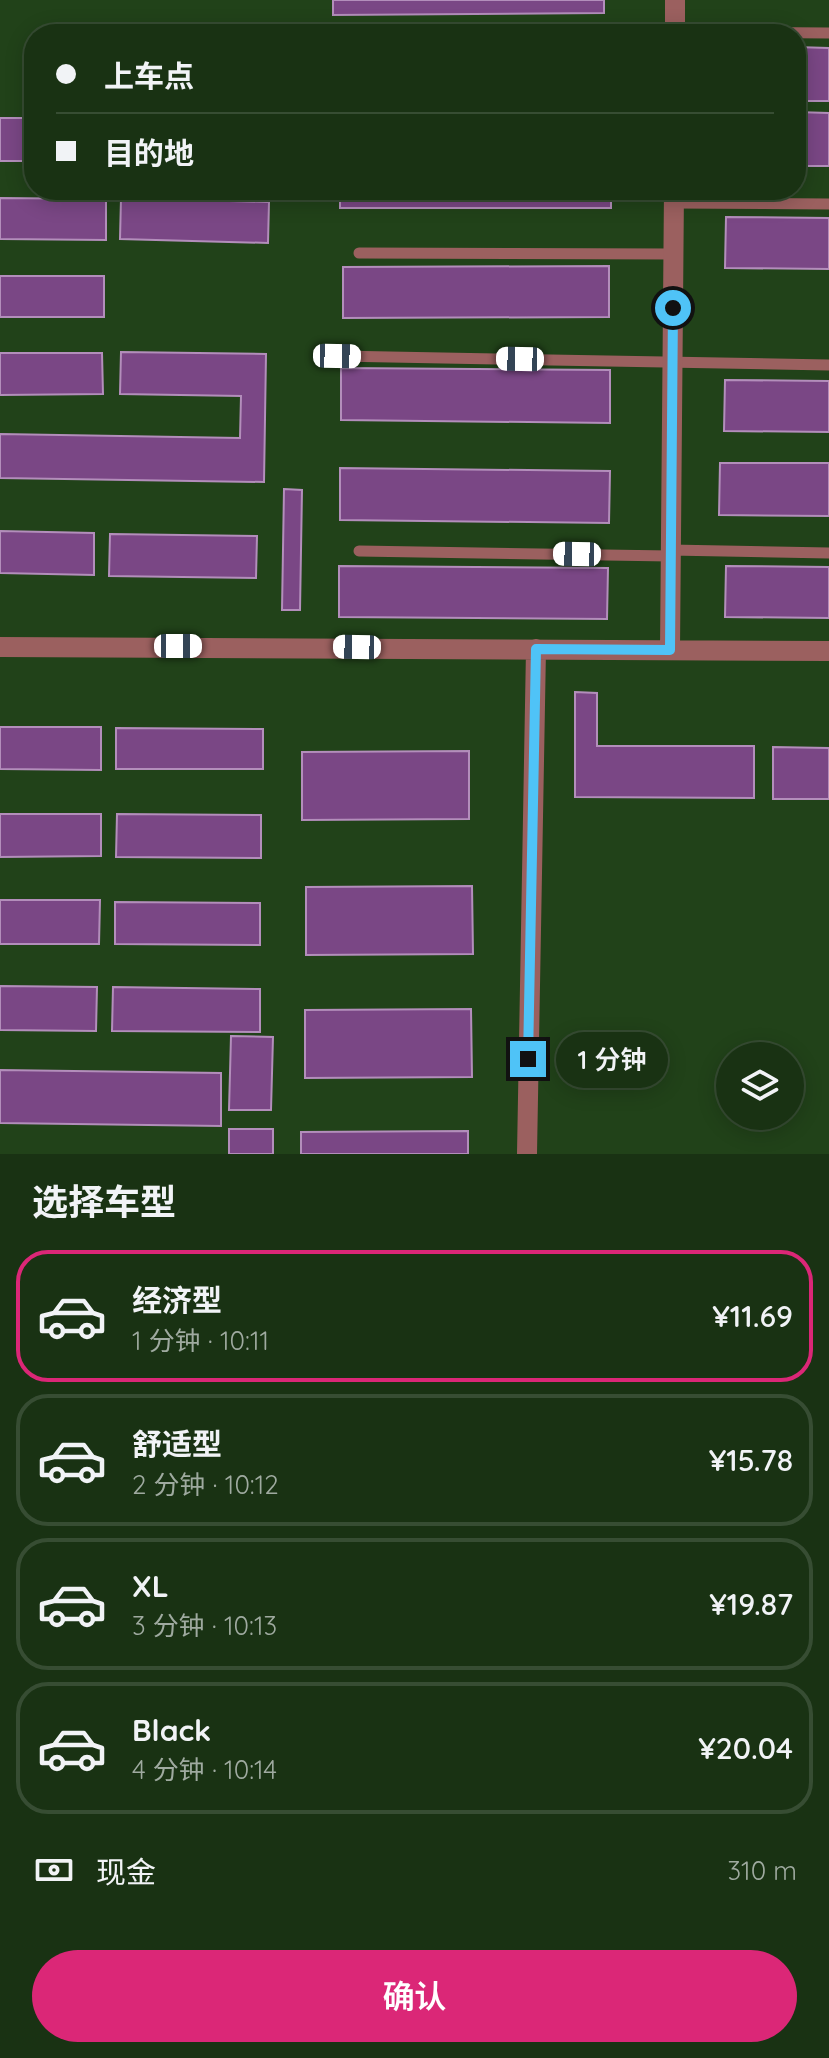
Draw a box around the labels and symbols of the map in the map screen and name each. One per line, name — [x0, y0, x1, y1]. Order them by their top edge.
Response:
route start — [655, 290, 691, 326]
car — [313, 344, 361, 368]
car — [496, 347, 544, 371]
car — [553, 542, 601, 566]
car — [154, 634, 202, 658]
car — [333, 635, 381, 659]
callout: 1 分钟 — [556, 1031, 668, 1087]
route end — [510, 1041, 546, 1077]

